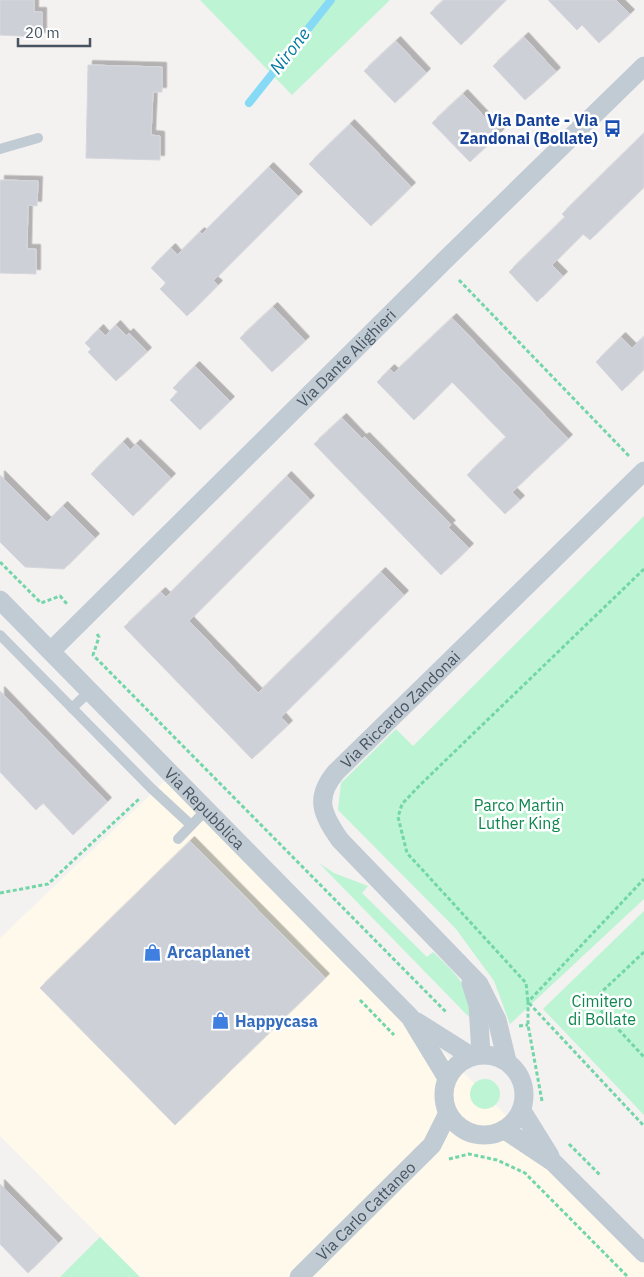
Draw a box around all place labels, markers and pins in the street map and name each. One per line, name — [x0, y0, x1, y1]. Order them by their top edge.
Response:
place label: Via Dante - Via Zandonai (Bollate) — [460, 110, 598, 148]
bus stop icon: Via Dante - Via Zandonai (Bollate) — [602, 119, 622, 139]
shop icon: Arcaplanet — [143, 942, 163, 962]
place label: Arcaplanet — [167, 942, 250, 962]
shop icon: Happycasa — [211, 1011, 231, 1031]
place label: Happycasa — [235, 1011, 318, 1031]

